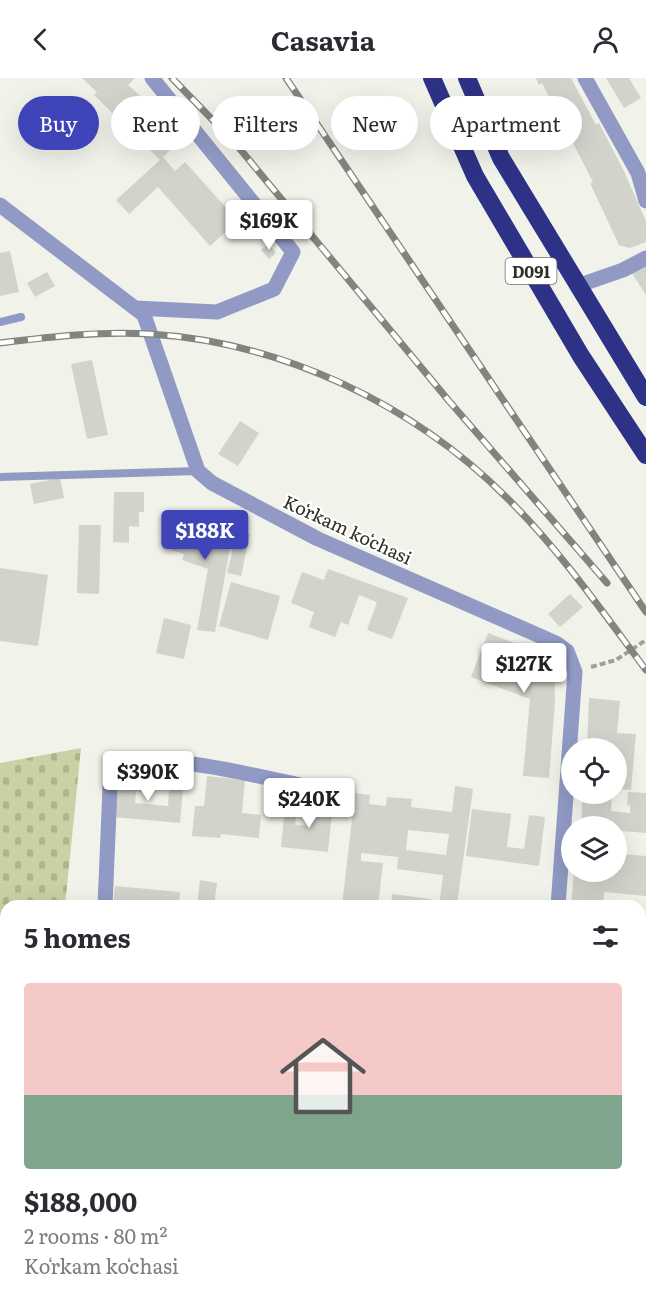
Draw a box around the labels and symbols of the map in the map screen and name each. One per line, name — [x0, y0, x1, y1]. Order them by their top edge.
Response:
pin: $169K — [227, 200, 311, 251]
road number: D091 — [506, 258, 556, 284]
street label: Koʻrkam koʻchasi — [279, 487, 417, 571]
pin: $188K — [163, 510, 247, 561]
pin: $127K — [482, 643, 566, 694]
pin: $390K — [106, 751, 190, 802]
pin: $240K — [267, 778, 351, 829]

